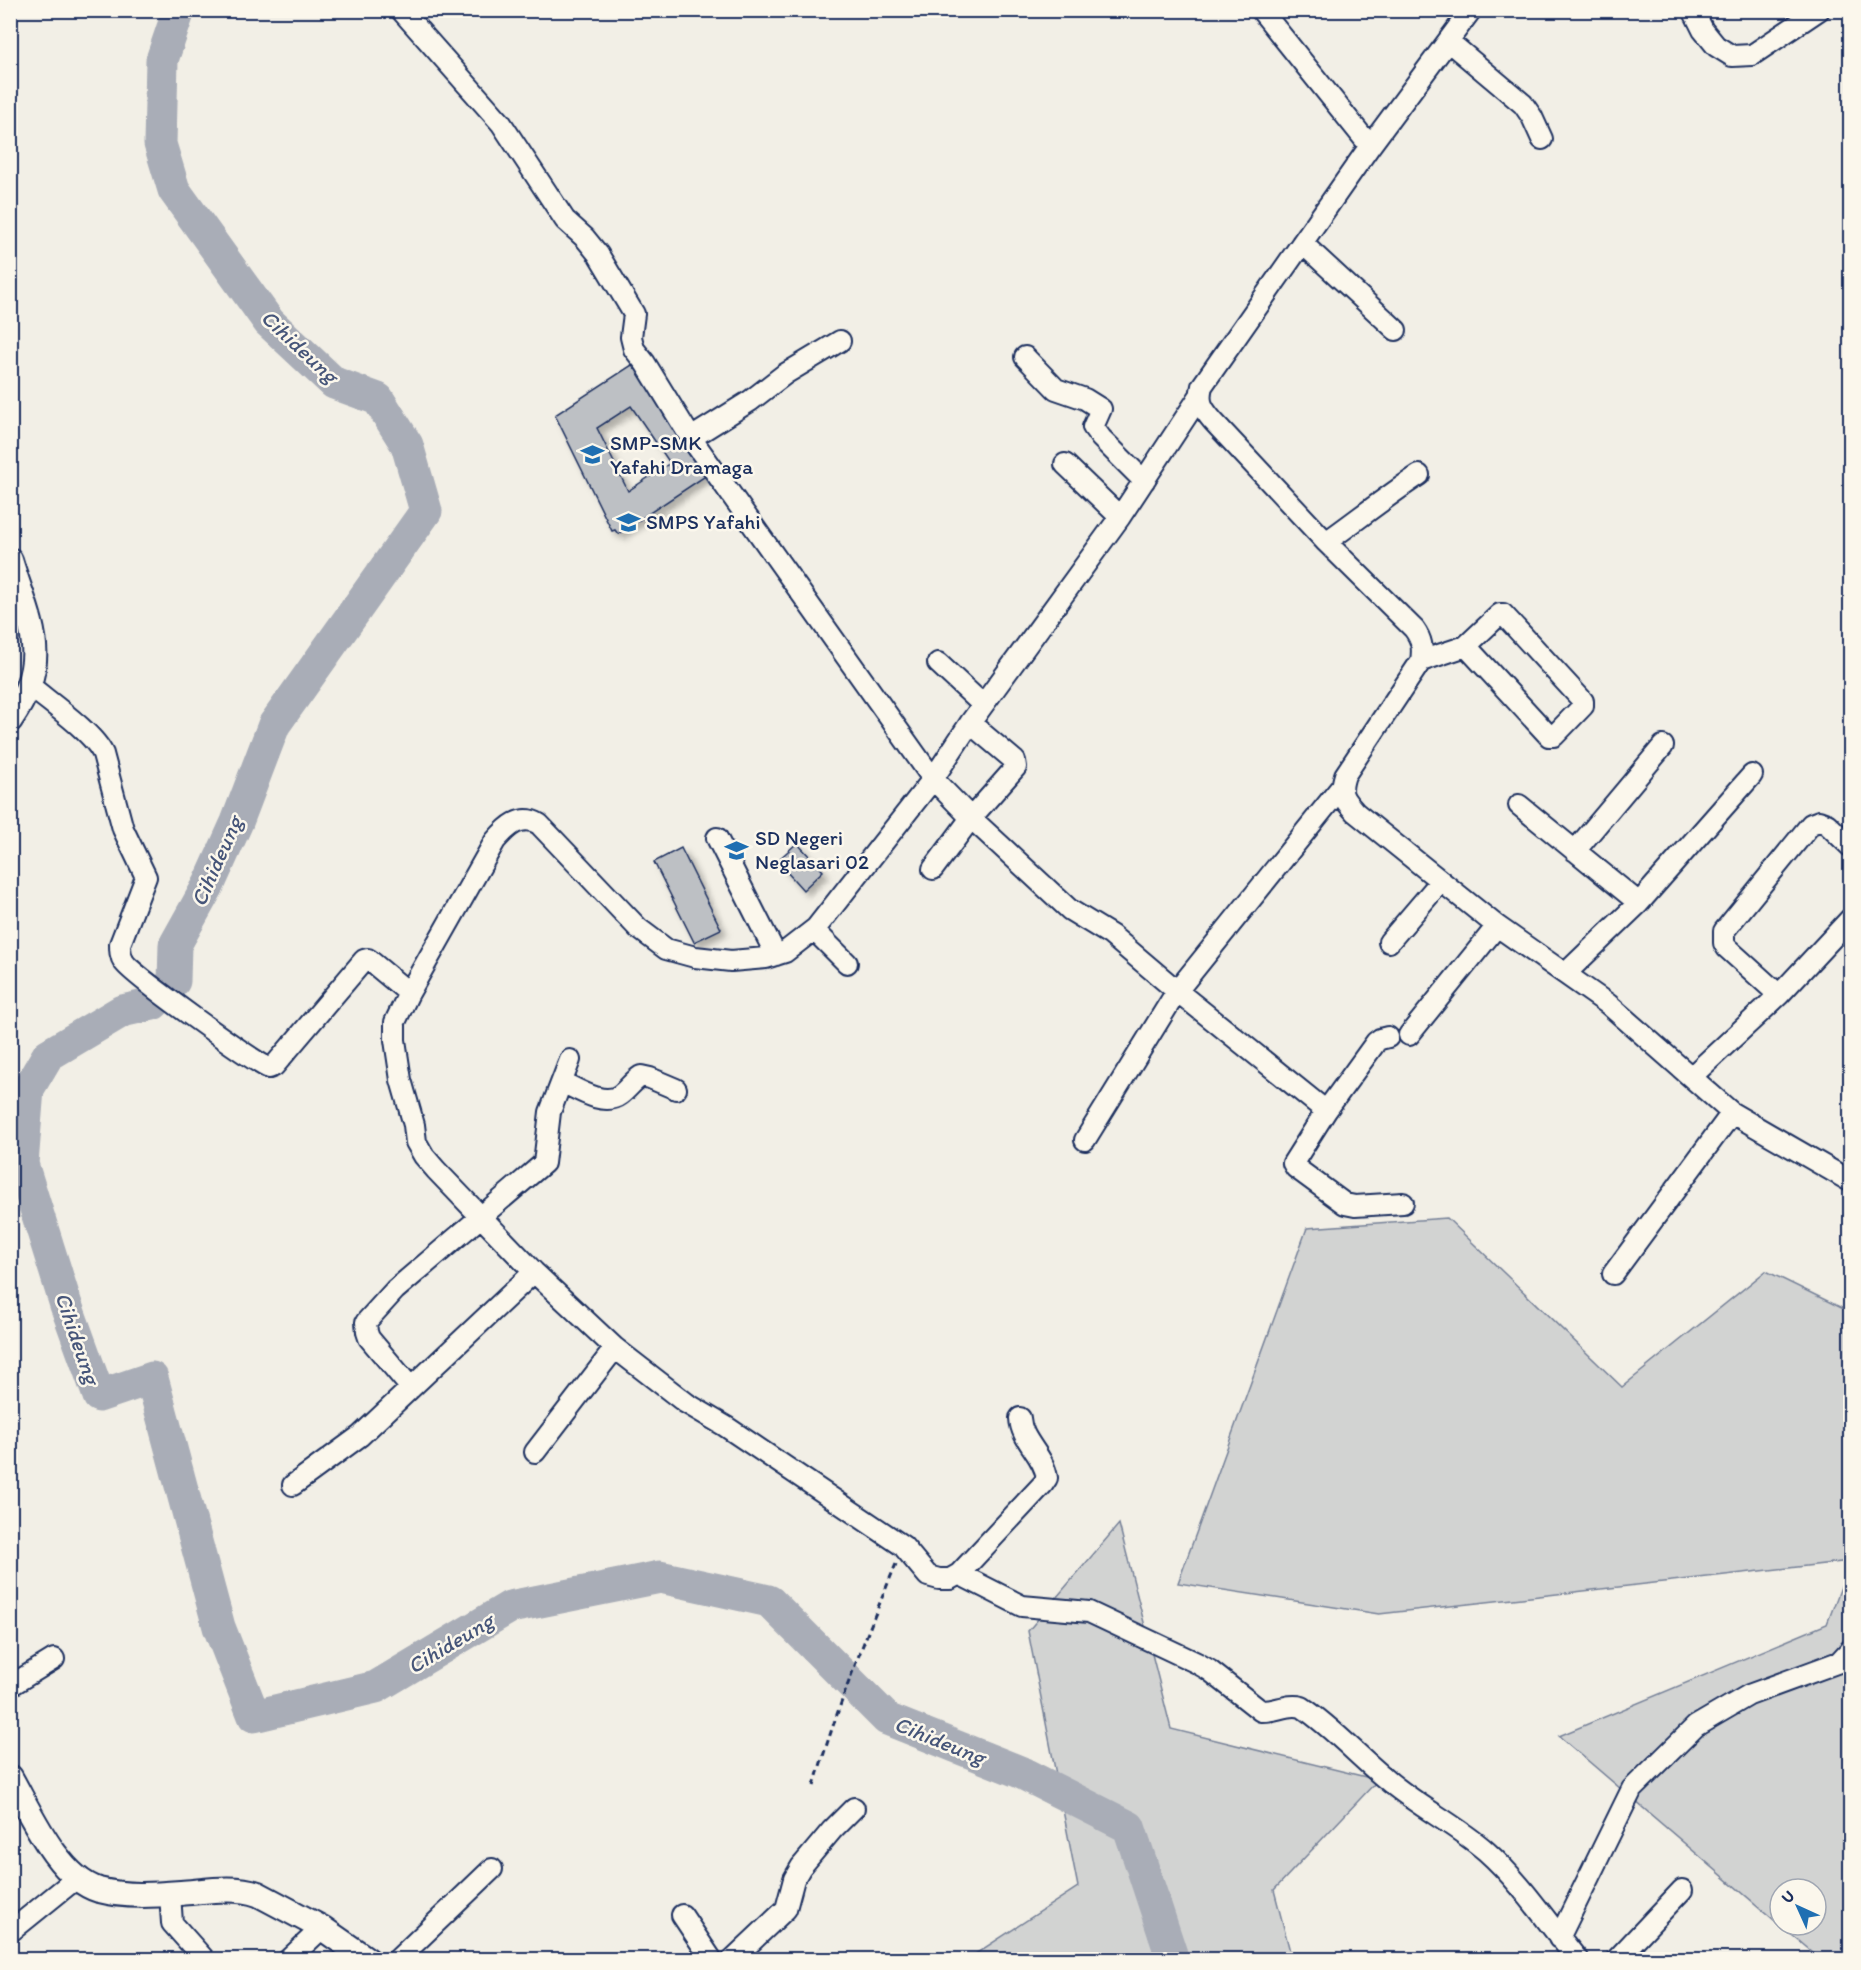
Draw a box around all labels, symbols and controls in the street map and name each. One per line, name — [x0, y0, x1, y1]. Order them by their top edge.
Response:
water label: Cihideung — [256, 304, 346, 391]
place label: SMP-SMK Yafahi Dramaga — [610, 430, 753, 479]
school or university icon: SMP-SMK Yafahi Dramaga — [579, 442, 605, 468]
school or university icon: SMPS Yafahi — [615, 509, 641, 535]
place label: SMPS Yafahi — [646, 509, 761, 534]
water label: Cihideung — [185, 810, 249, 910]
place label: SD Negeri Neglasari 02 — [755, 825, 869, 874]
school or university icon: SD Negeri Neglasari 02 — [724, 837, 750, 863]
water label: Cihideung — [49, 1289, 107, 1390]
water label: Cihideung — [402, 1606, 500, 1680]
water label: Cihideung — [890, 1710, 992, 1772]
north arrow — [1768, 1877, 1828, 1937]
text: U — [1777, 1886, 1798, 1907]

